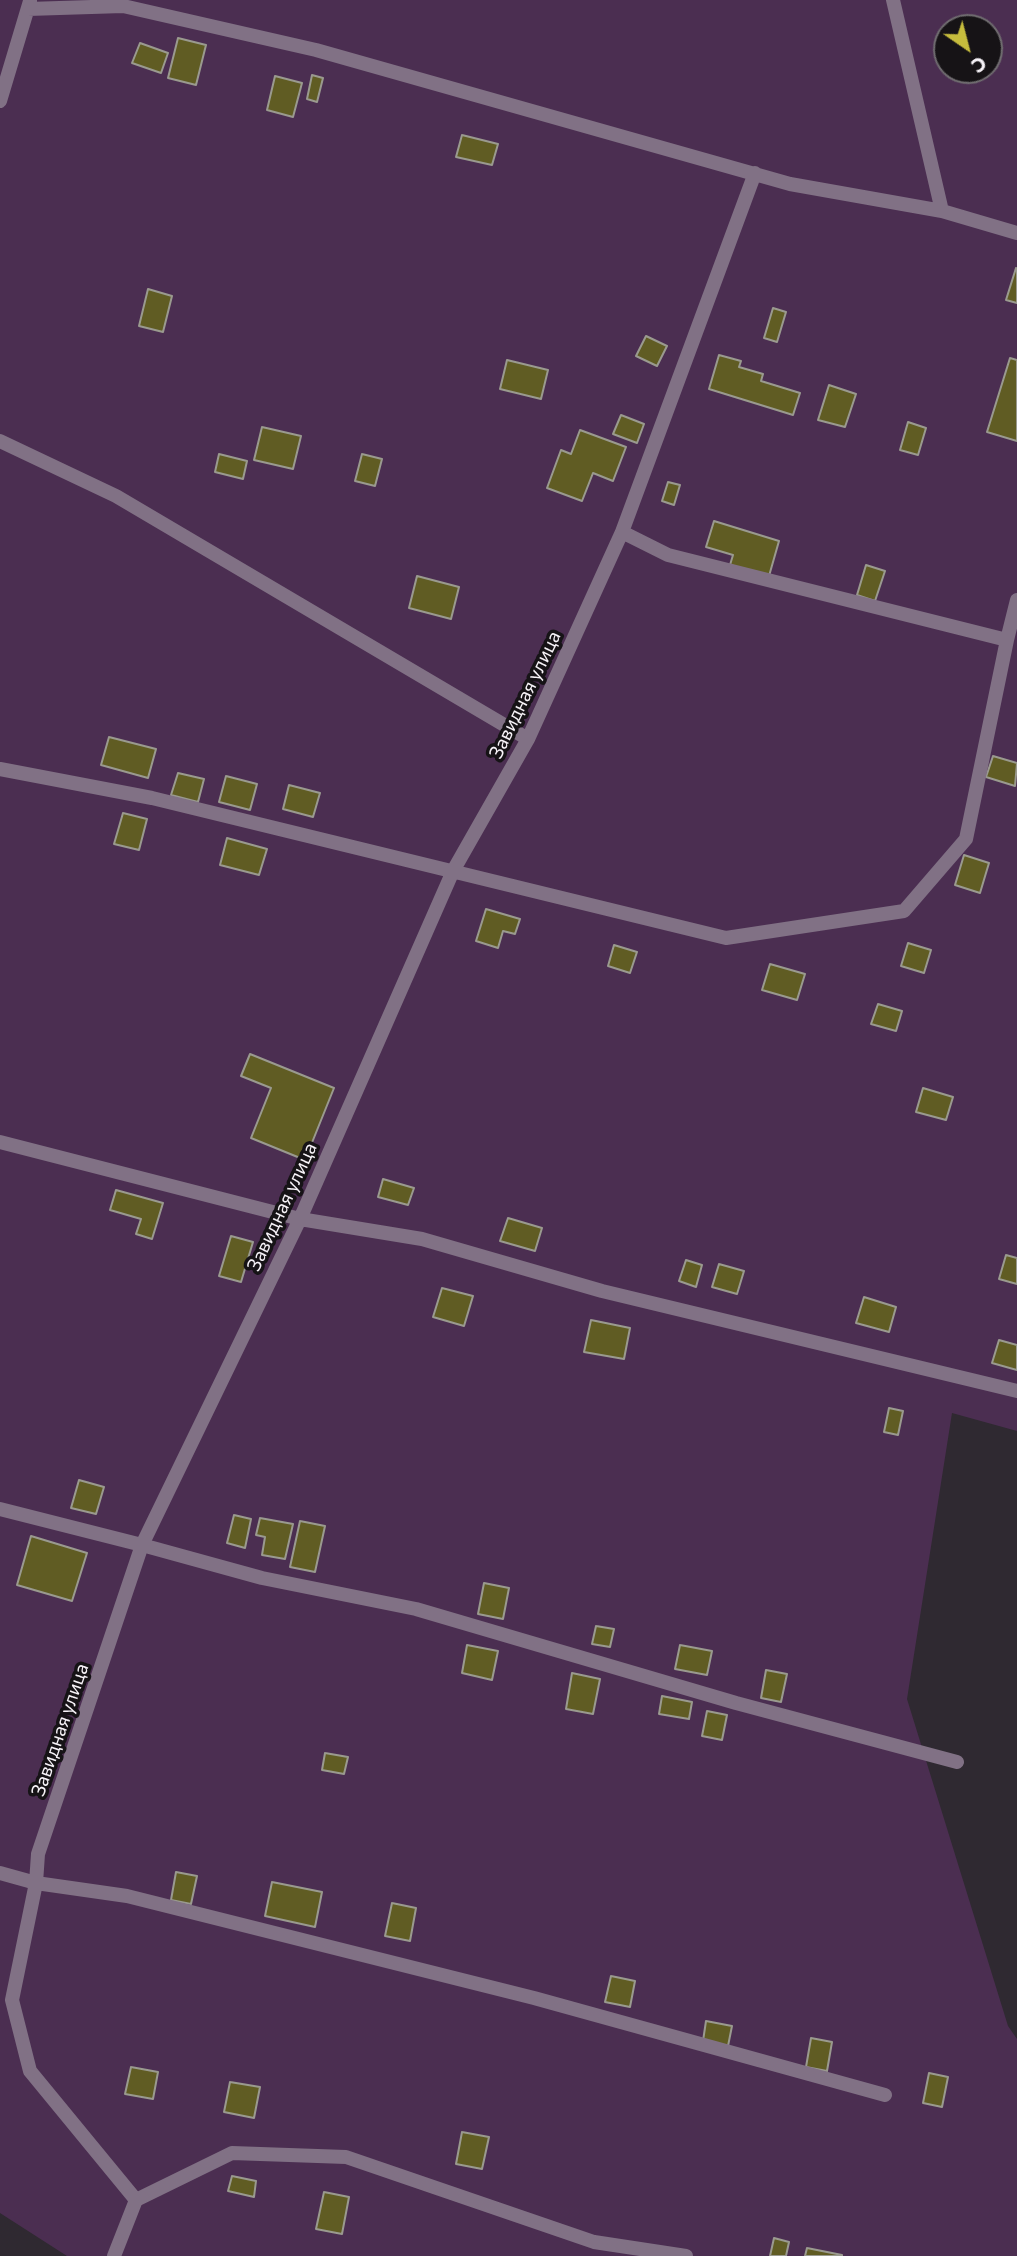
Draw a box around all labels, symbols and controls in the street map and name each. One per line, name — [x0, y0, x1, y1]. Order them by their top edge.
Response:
north arrow — [933, 14, 1003, 84]
text: С — [967, 52, 991, 78]
street label: Завидная улица — [484, 627, 566, 763]
street label: Завидная улица — [242, 1139, 322, 1275]
street label: Завидная улица — [27, 1661, 93, 1799]

